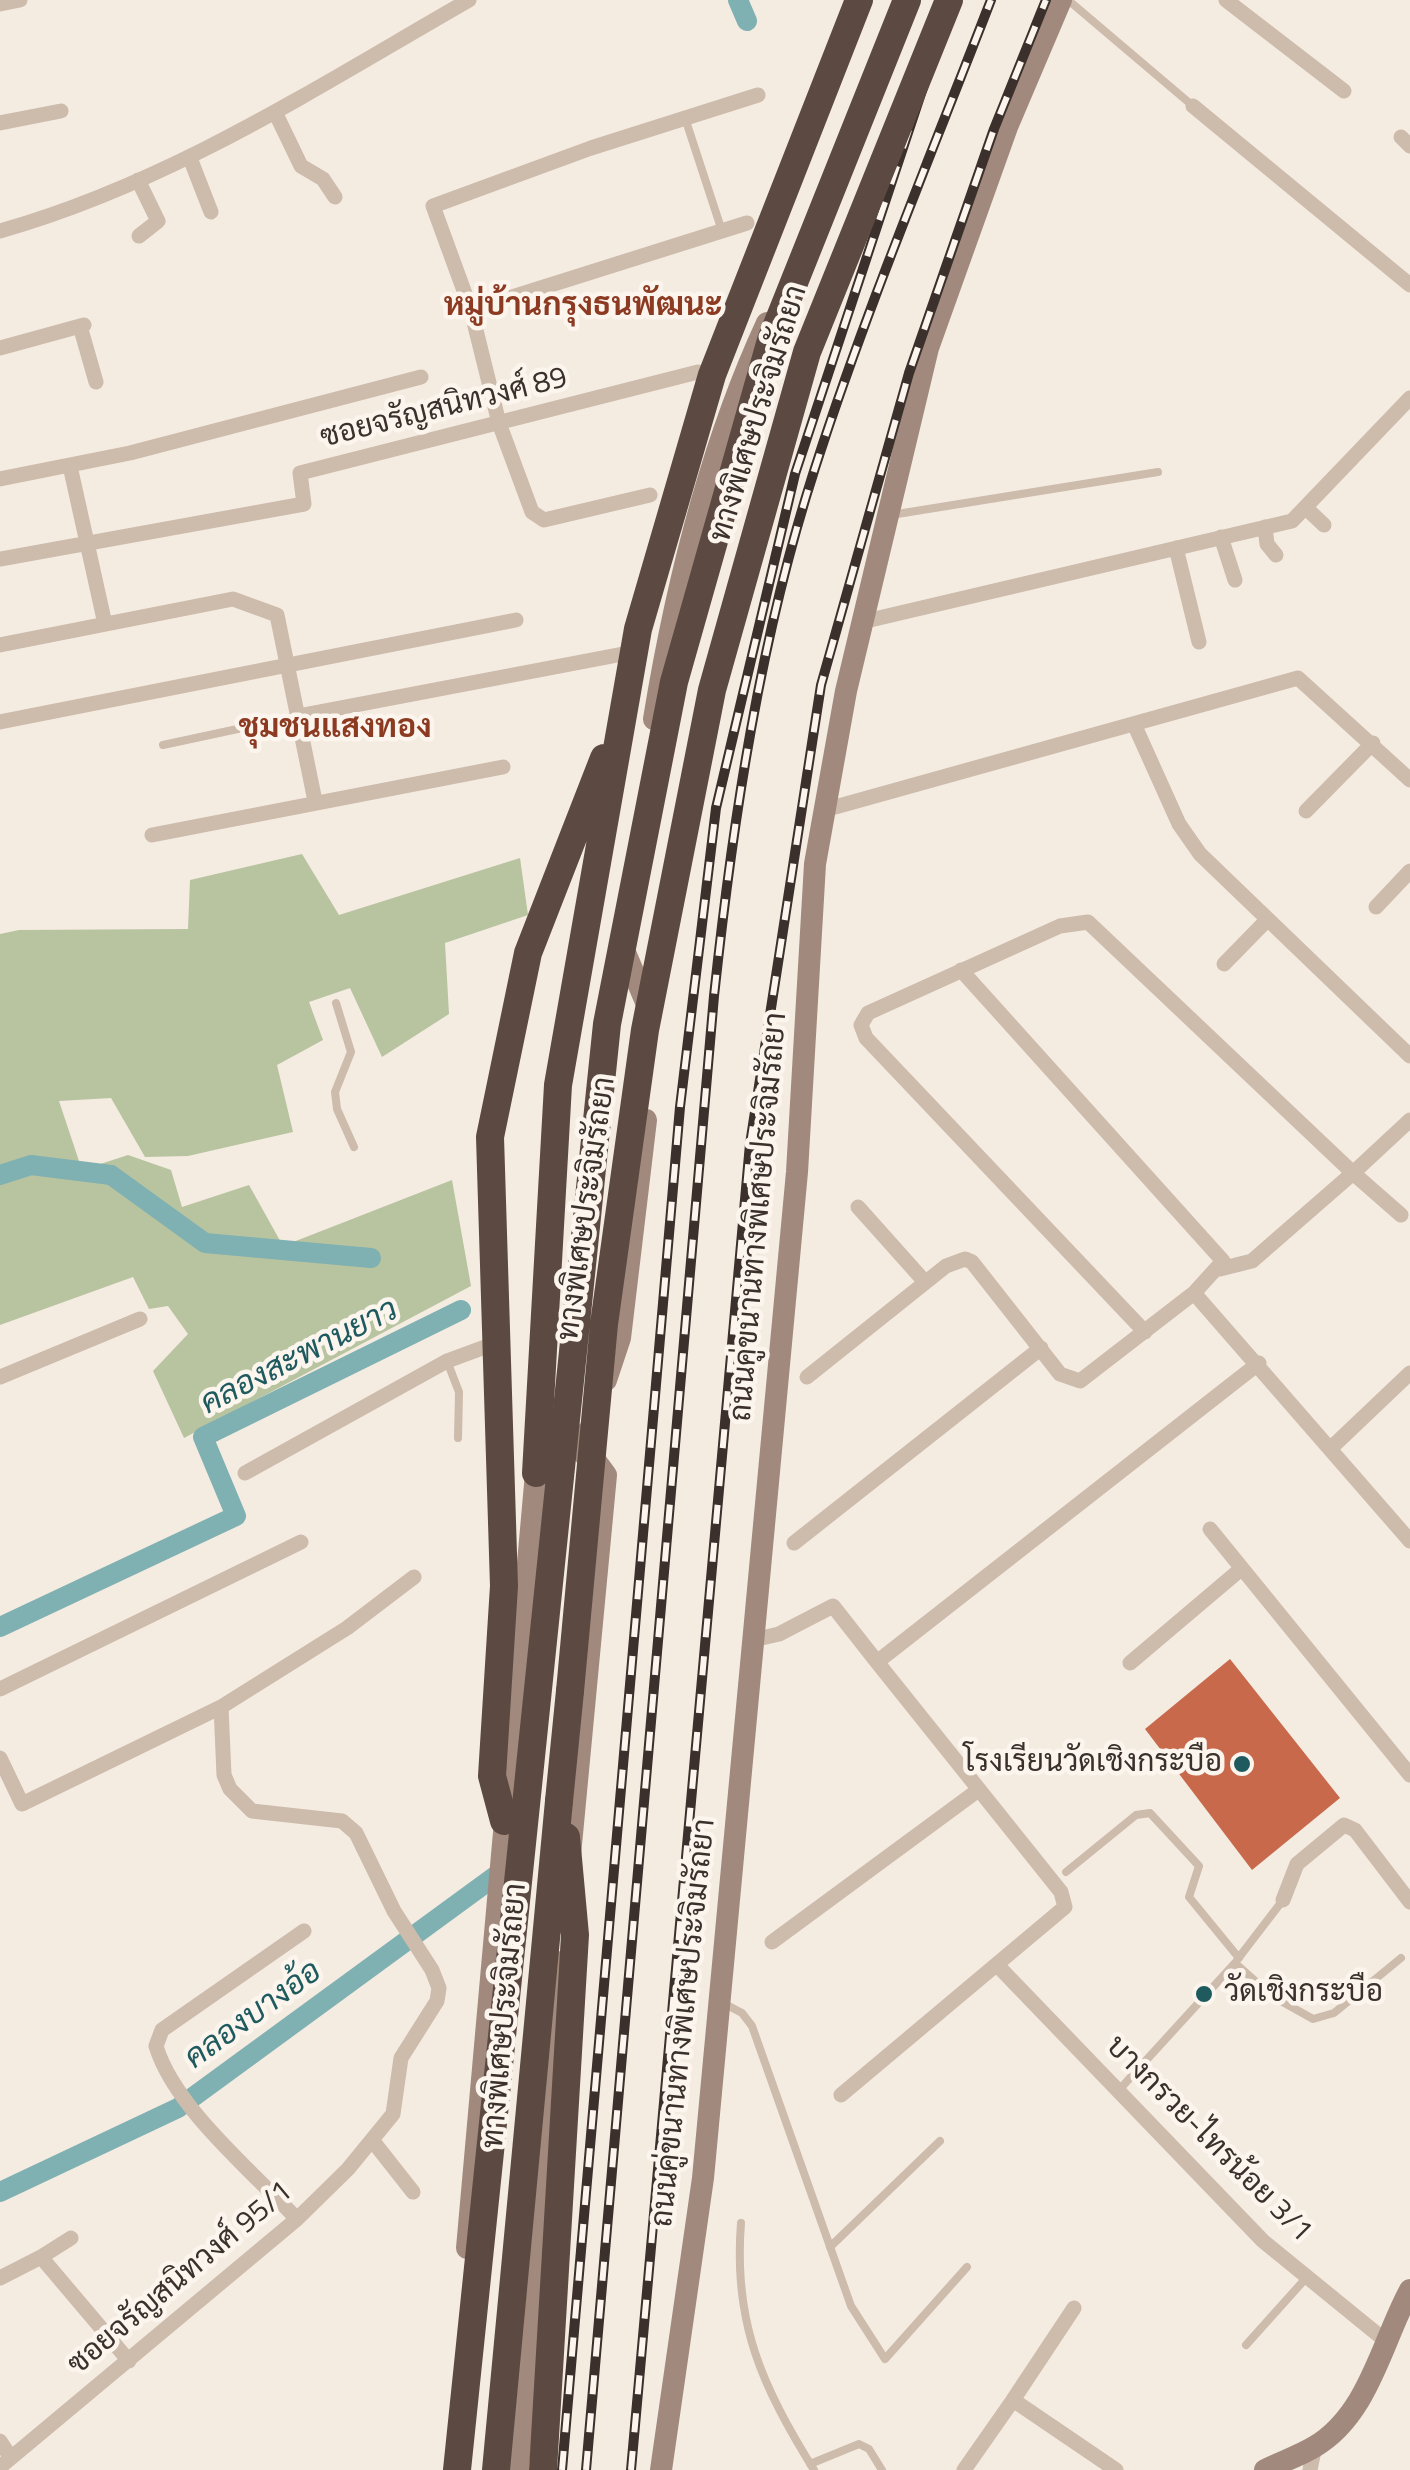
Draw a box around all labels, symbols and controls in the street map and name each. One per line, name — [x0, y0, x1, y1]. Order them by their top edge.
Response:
street label: ทางพิเศษประจิมรัถยา — [704, 282, 816, 546]
district label: หมู่บ้านกรุงธนพัฒนะ — [444, 288, 722, 326]
street label: ซอยจรัญสนิทวงศ์ 89 — [317, 361, 571, 457]
district label: ชุมชนแสงทอง — [238, 710, 432, 748]
street label: ถนนคู่ขนานทางพิเศษประจิมรัถยา — [724, 1011, 796, 1423]
street label: ทางพิเศษประจิมรัถยา — [552, 1075, 624, 1343]
water label: คลองสะพานยาว — [195, 1292, 405, 1424]
place label: โรงเรียนวัดเชิงกระบือ — [963, 1746, 1222, 1782]
marker: โรงเรียนวัดเชิงกระบือ — [1231, 1753, 1253, 1775]
street label: ถนนคู่ขนานทางพิเศษประจิมรัถยา — [646, 1817, 724, 2229]
street label: ทางพิเศษประจิมรัถยา — [476, 1882, 536, 2150]
water label: คลองบางอ้อ — [178, 1954, 330, 2078]
place label: วัดเชิงกระบือ — [1224, 1976, 1383, 2012]
marker: วัดเชิงกระบือ — [1193, 1983, 1215, 2005]
street label: บางกรวย-ไทรน้อย 3/1 — [1097, 2029, 1319, 2251]
street label: ซอยจรัญสนิทวงศ์ 95/1 — [61, 2175, 301, 2383]

